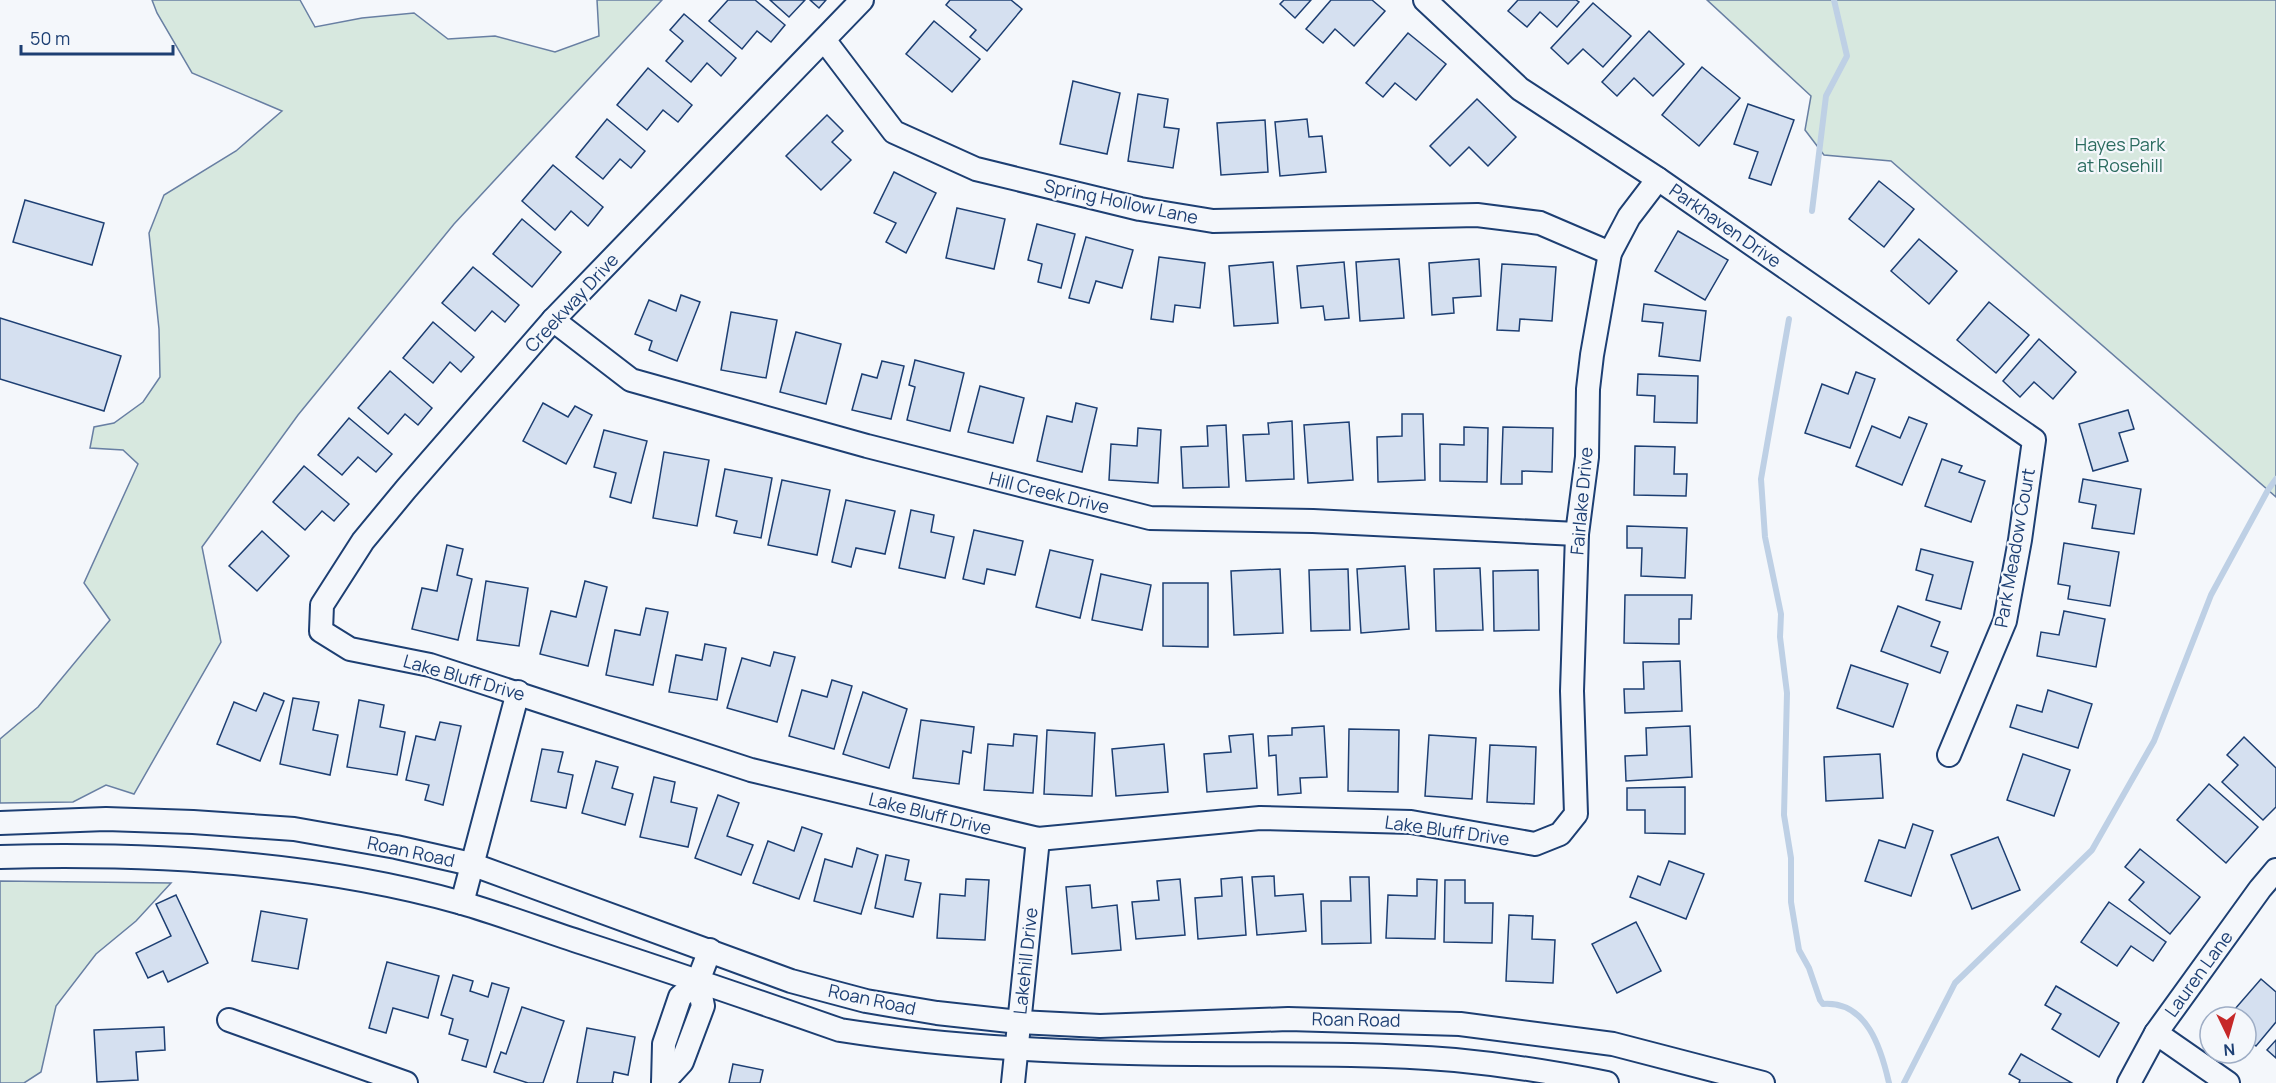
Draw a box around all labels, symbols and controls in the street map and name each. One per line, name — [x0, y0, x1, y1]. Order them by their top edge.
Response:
scale bar — [21, 18, 172, 56]
text: 50 m — [30, 26, 70, 50]
park label: Hayes Park at Rosehill — [2075, 132, 2166, 177]
street label: Spring Hollow Lane — [1042, 173, 1200, 229]
street label: Parkhaven Drive — [1665, 178, 1786, 273]
street label: Creekway Drive — [519, 248, 623, 357]
street label: Fairlake Drive — [1564, 446, 1598, 556]
street label: Hill Creek Drive — [986, 465, 1112, 519]
street label: Park Meadow Court — [1988, 466, 2040, 629]
street label: Lake Bluff Drive — [401, 648, 528, 706]
street label: Lake Bluff Drive — [866, 786, 994, 840]
street label: Lake Bluff Drive — [1383, 809, 1511, 851]
street label: Roan Road — [365, 830, 457, 872]
street label: Lakehill Drive — [1007, 906, 1043, 1016]
street label: Lauren Lane — [2159, 925, 2238, 1021]
street label: Roan Road — [826, 978, 918, 1020]
north arrow — [2198, 1005, 2258, 1065]
street label: Roan Road — [1311, 1006, 1401, 1032]
text: N — [2223, 1038, 2236, 1061]

